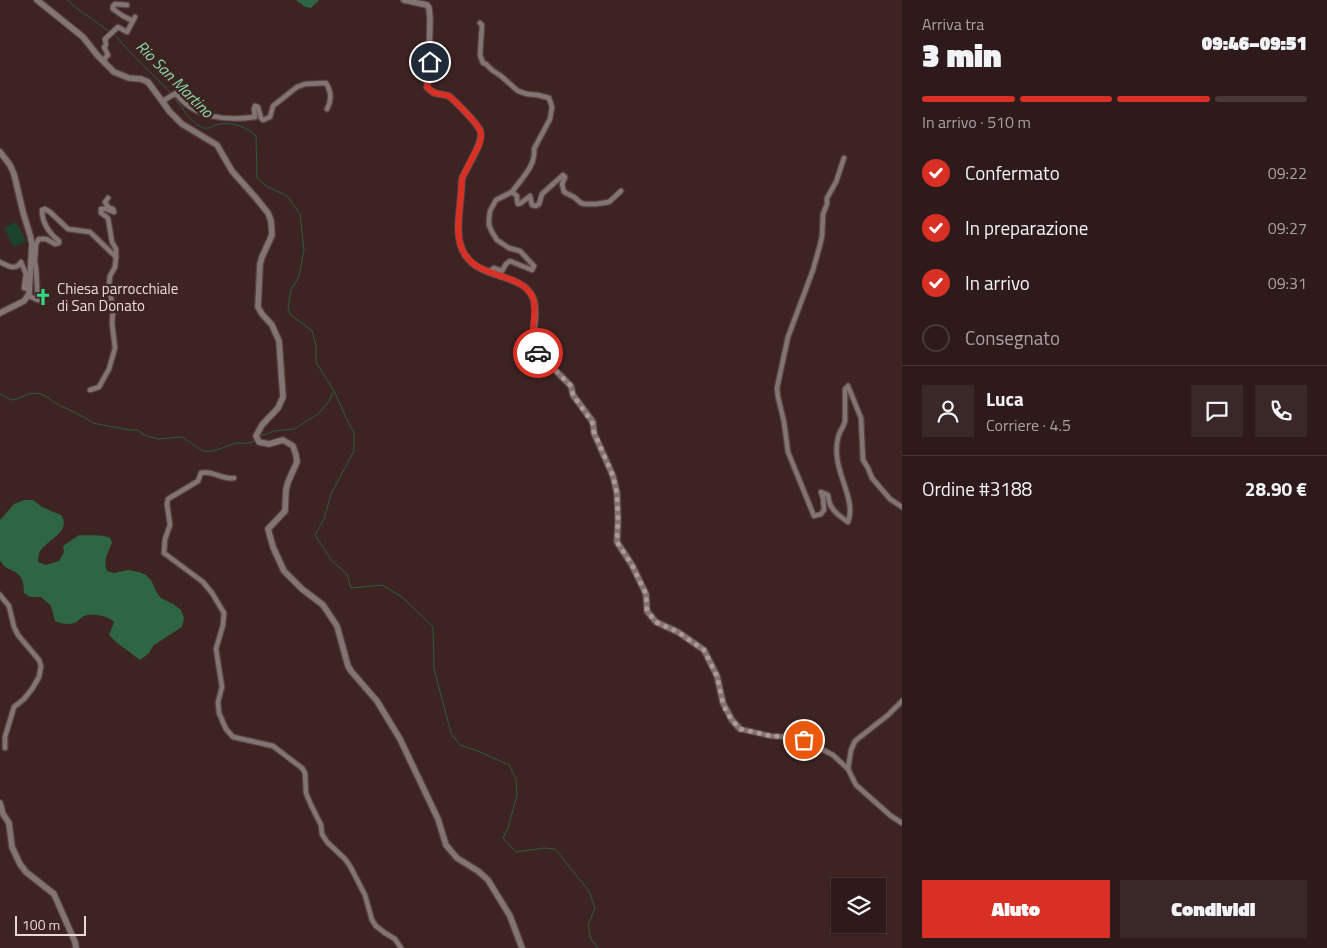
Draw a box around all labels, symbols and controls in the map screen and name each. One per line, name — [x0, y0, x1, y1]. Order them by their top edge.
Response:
text: Arriva tra — [922, 12, 984, 36]
text: 09:46–09:51 — [1202, 28, 1307, 57]
text: 3 min — [922, 31, 1002, 79]
water label: Rio San Martino — [131, 35, 220, 124]
pin — [409, 41, 451, 83]
icon: home — [416, 48, 444, 76]
text: In arrivo · 510 m — [922, 110, 1031, 134]
text: Confermato — [965, 158, 1060, 187]
icon: check — [922, 159, 950, 187]
text: 09:22 — [1268, 161, 1307, 185]
text: In preparazione — [965, 213, 1088, 242]
icon: check — [922, 214, 950, 242]
text: 09:27 — [1268, 216, 1307, 240]
text: In arrivo — [965, 268, 1030, 297]
icon: check — [922, 269, 950, 297]
text: 09:31 — [1268, 271, 1307, 295]
place label: Chiesa parrocchiale di San Donato — [57, 277, 178, 317]
church icon: Chiesa parrocchiale di San Donato — [33, 287, 53, 307]
text: Consegnato — [965, 323, 1060, 352]
courier — [513, 328, 563, 378]
icon: car — [524, 339, 552, 367]
text: Luca — [986, 384, 1024, 413]
button: person — [922, 385, 974, 437]
button: chat — [1191, 385, 1243, 437]
button: phone — [1255, 385, 1307, 437]
text: Corriere · 4.5 — [986, 413, 1071, 437]
text: Ordine #3188 — [922, 474, 1032, 503]
text: 28.90 € — [1245, 474, 1307, 503]
pin — [783, 719, 825, 761]
icon: bag — [790, 726, 818, 754]
map controls — [831, 878, 886, 933]
button: layers — [831, 878, 886, 933]
button: Aiuto — [922, 880, 1110, 938]
button: Condividi — [1120, 880, 1307, 938]
scale bar — [15, 913, 86, 936]
text: 100 m — [22, 914, 60, 935]

